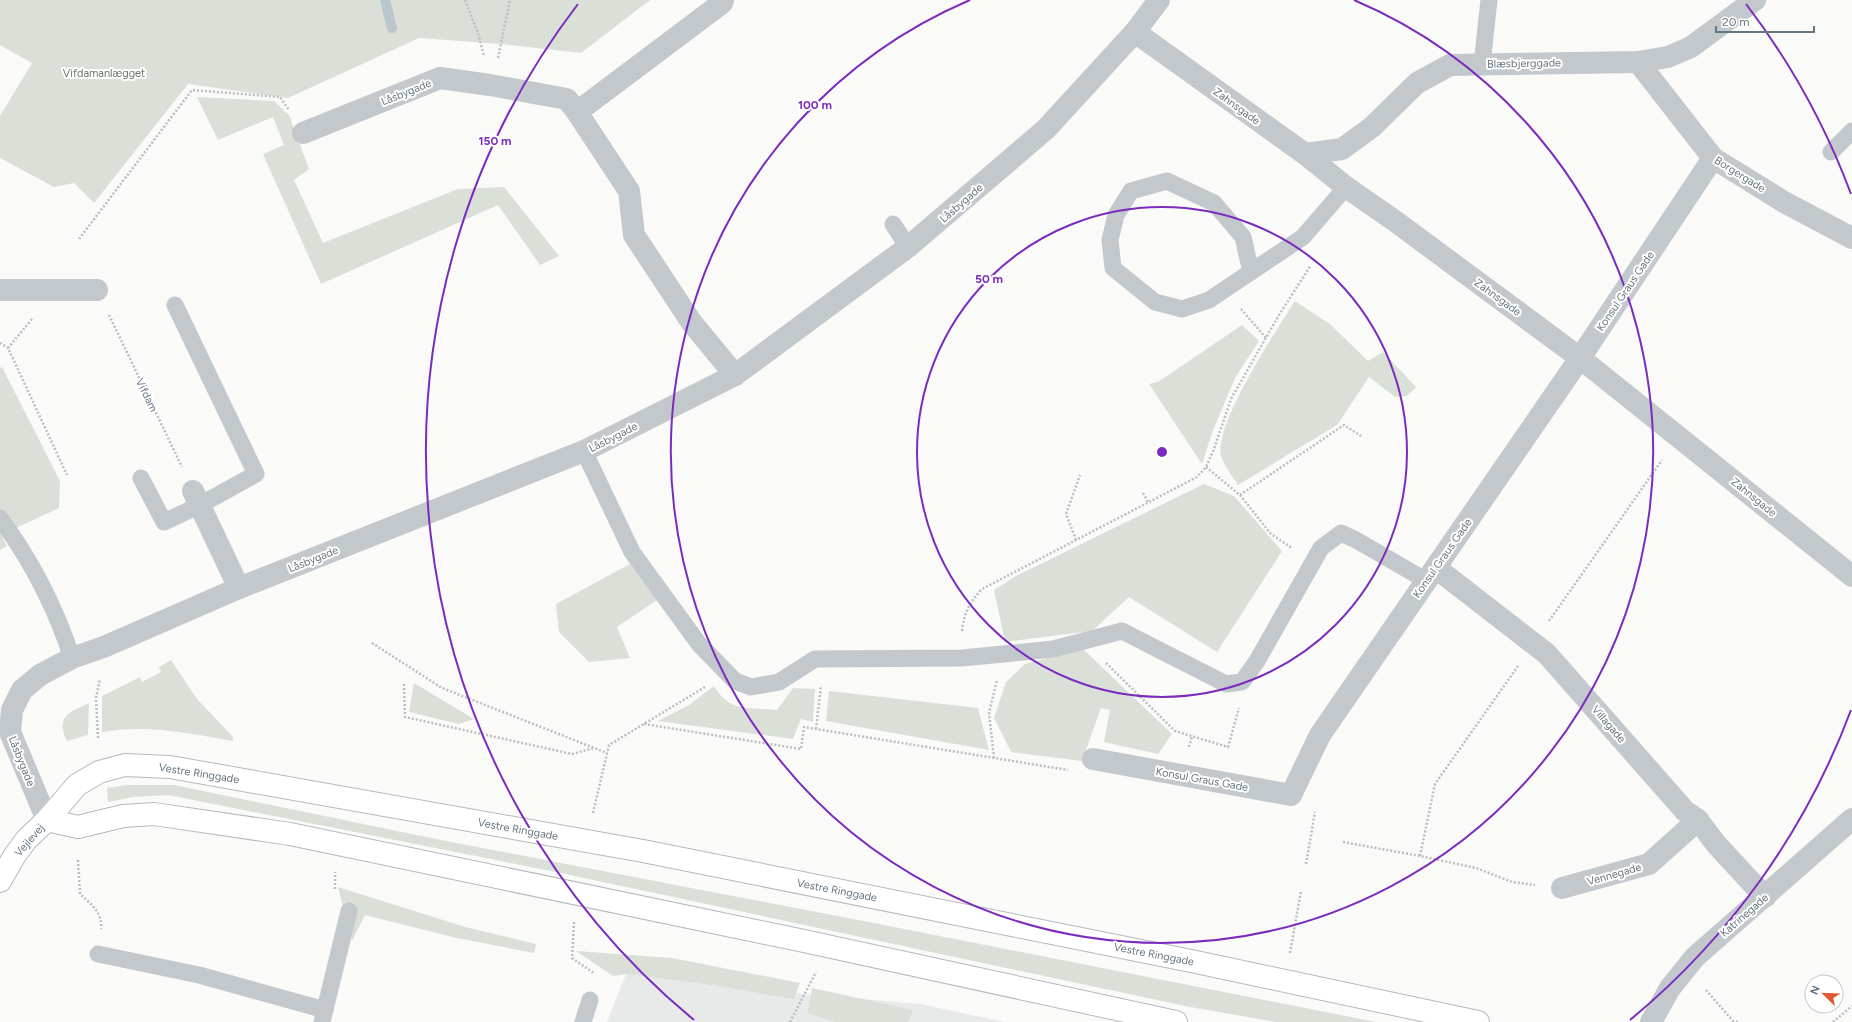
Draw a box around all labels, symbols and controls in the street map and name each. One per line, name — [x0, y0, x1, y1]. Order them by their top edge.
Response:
scale bar — [1716, 8, 1814, 34]
text: 20 m — [1722, 15, 1750, 29]
street label: Blæsbjerggade — [1487, 56, 1561, 71]
park label: Vifdamanlægget — [63, 67, 145, 80]
street label: Låsbygade — [379, 77, 433, 108]
street label: Zahnsgade — [1211, 85, 1263, 128]
text: 100 m — [798, 98, 832, 112]
text: 150 m — [478, 134, 512, 148]
street label: Borgergade — [1712, 154, 1768, 195]
street label: Låsbygade — [937, 181, 986, 226]
street label: Konsul Graus Gade — [1594, 249, 1657, 334]
text: 50 m — [975, 272, 1003, 286]
street label: Zahnsgade — [1472, 276, 1524, 319]
street label: Vifdam — [133, 376, 160, 414]
street label: Låsbygade — [587, 420, 640, 455]
centre of rings — [1155, 445, 1169, 459]
street label: Zahnsgade — [1728, 475, 1779, 520]
street label: Konsul Graus Gade — [1410, 516, 1475, 600]
street label: Låsbygade — [286, 544, 340, 575]
street label: Villagade — [1589, 703, 1628, 746]
street label: Låsbygade — [6, 734, 37, 788]
street label: Vestre Ringgade — [158, 761, 240, 786]
street label: Konsul Graus Gade — [1155, 765, 1249, 794]
street label: Vestre Ringgade — [477, 816, 559, 843]
street label: Vejlevej — [12, 821, 47, 859]
street label: Vennegade — [1585, 861, 1643, 888]
street label: Vestre Ringgade — [796, 876, 878, 905]
street label: Katrinegade — [1718, 891, 1771, 940]
street label: Vestre Ringgade — [1113, 940, 1195, 969]
north arrow — [1804, 974, 1844, 1014]
text: N — [1808, 984, 1823, 997]

